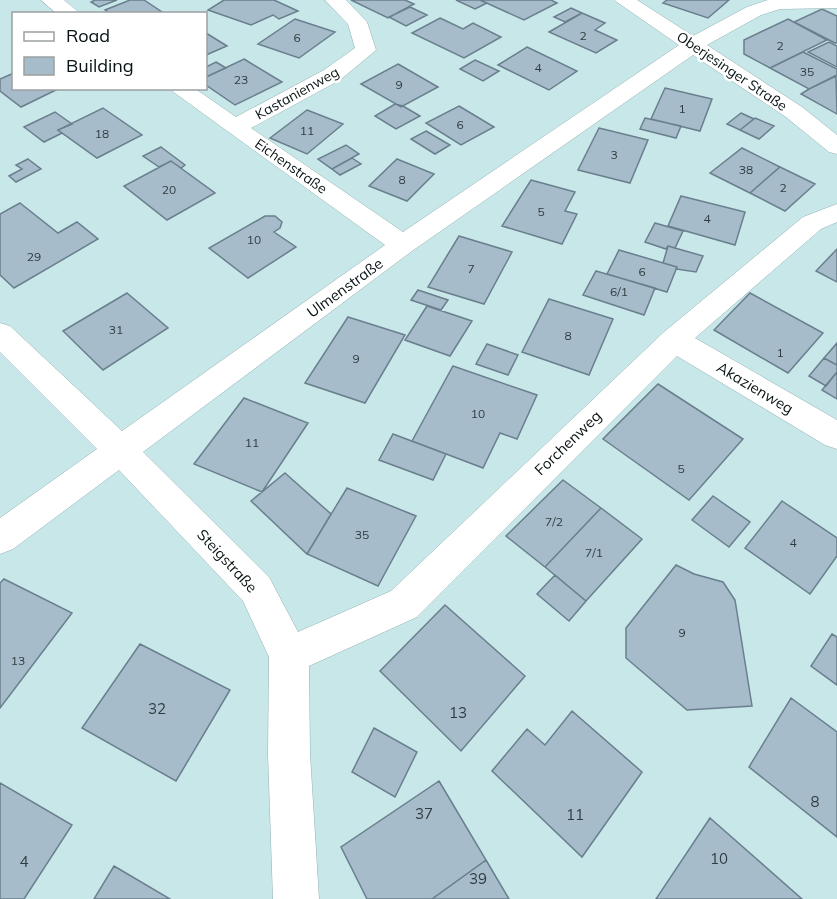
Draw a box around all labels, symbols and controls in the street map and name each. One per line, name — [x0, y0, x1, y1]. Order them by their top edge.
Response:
legend — [12, 12, 207, 90]
text: Road — [66, 24, 110, 47]
street label: Oberjesinger Straße — [673, 27, 791, 115]
house number: 2 — [579, 28, 587, 43]
house number: 6 — [293, 30, 301, 45]
house number: 2 — [776, 38, 784, 53]
text: Building — [66, 54, 134, 77]
house number: 4 — [534, 60, 542, 75]
street label: Kastanienweg — [252, 63, 342, 123]
house number: 35 — [800, 64, 814, 79]
house number: 23 — [234, 72, 248, 87]
house number: 9 — [395, 77, 403, 92]
house number: 1 — [678, 101, 686, 116]
house number: 6 — [456, 117, 464, 132]
house number: 11 — [300, 123, 314, 138]
house number: 18 — [95, 126, 109, 141]
street label: Eichenstraße — [251, 134, 331, 198]
house number: 3 — [610, 147, 618, 162]
house number: 38 — [739, 162, 753, 177]
house number: 8 — [398, 172, 406, 187]
house number: 2 — [779, 180, 787, 195]
house number: 20 — [162, 182, 176, 197]
house number: 5 — [537, 204, 545, 219]
house number: 4 — [703, 211, 711, 226]
house number: 10 — [247, 232, 261, 247]
house number: 29 — [27, 249, 41, 264]
street label: Ulmenstraße — [303, 254, 386, 322]
house number: 7 — [467, 261, 475, 276]
house number: 6 — [638, 264, 646, 279]
house number: 6/1 — [610, 284, 628, 299]
house number: 31 — [109, 322, 123, 337]
house number: 8 — [564, 328, 572, 343]
house number: 1 — [776, 345, 784, 360]
house number: 9 — [352, 351, 360, 366]
street label: Akazienweg — [713, 357, 797, 418]
house number: 10 — [471, 406, 485, 421]
street label: Forchenweg — [530, 406, 605, 479]
house number: 11 — [245, 435, 259, 450]
house number: 5 — [677, 461, 685, 476]
house number: 7/2 — [545, 514, 563, 529]
street label: Steigstraße — [193, 525, 262, 596]
house number: 35 — [355, 527, 369, 542]
house number: 4 — [789, 535, 797, 550]
house number: 7/1 — [585, 545, 603, 560]
house number: 9 — [678, 625, 686, 640]
house number: 13 — [11, 653, 25, 668]
house number: 32 — [148, 699, 166, 718]
house number: 13 — [449, 703, 467, 722]
house number: 8 — [810, 792, 820, 811]
house number: 37 — [415, 804, 433, 823]
house number: 11 — [566, 805, 584, 824]
house number: 10 — [710, 849, 728, 868]
house number: 4 — [19, 852, 29, 871]
house number: 39 — [469, 869, 487, 888]

